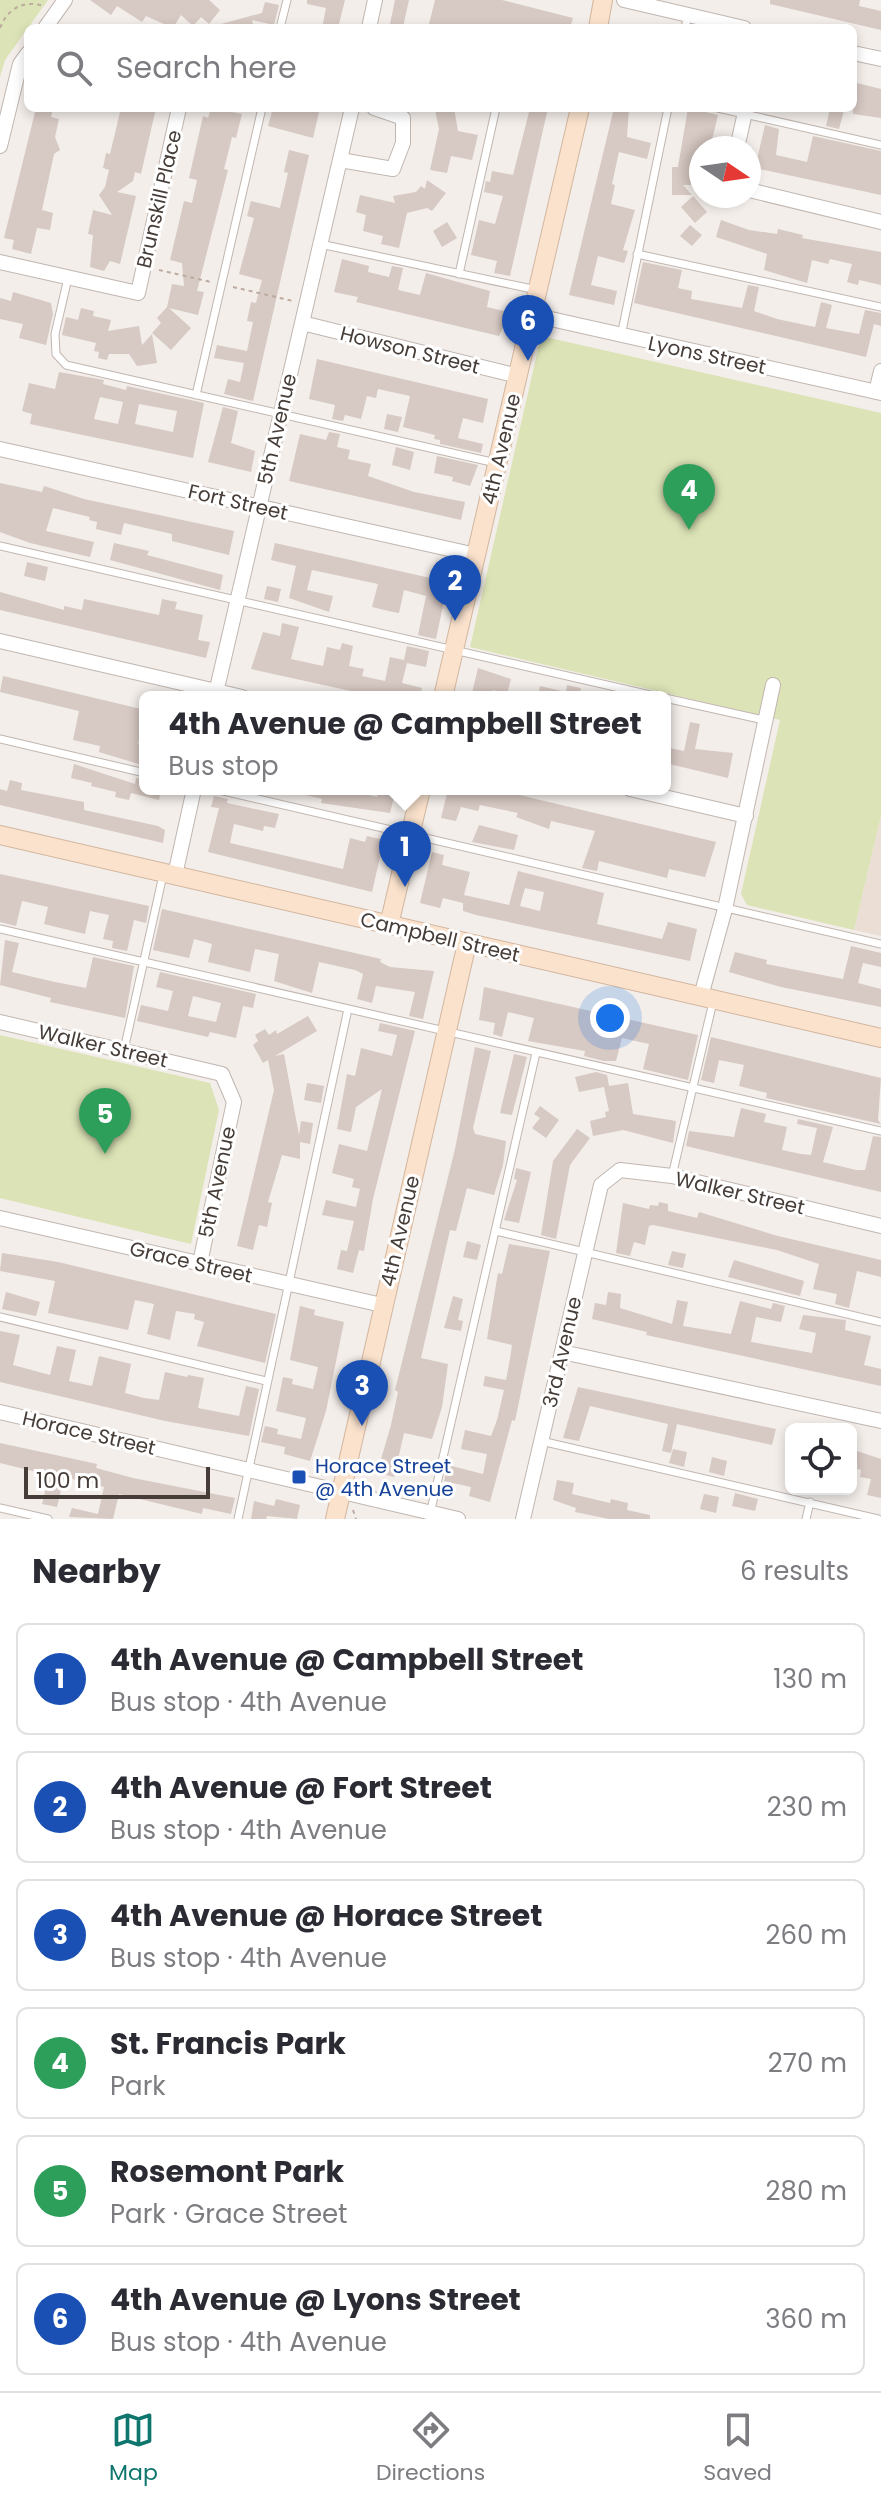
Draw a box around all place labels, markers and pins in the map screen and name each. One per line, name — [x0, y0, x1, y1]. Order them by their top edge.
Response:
pin: 6 — [502, 295, 554, 361]
pin: 4 — [663, 464, 715, 530]
pin: 2 — [429, 555, 481, 621]
pin: 1 — [379, 821, 431, 887]
pin: 5 — [79, 1088, 131, 1154]
pin: 3 — [336, 1360, 388, 1426]
place label: Horace Street @ 4th Avenue — [315, 1452, 454, 1503]
marker: Horace Street @ 4th Avenue — [290, 1468, 308, 1486]

